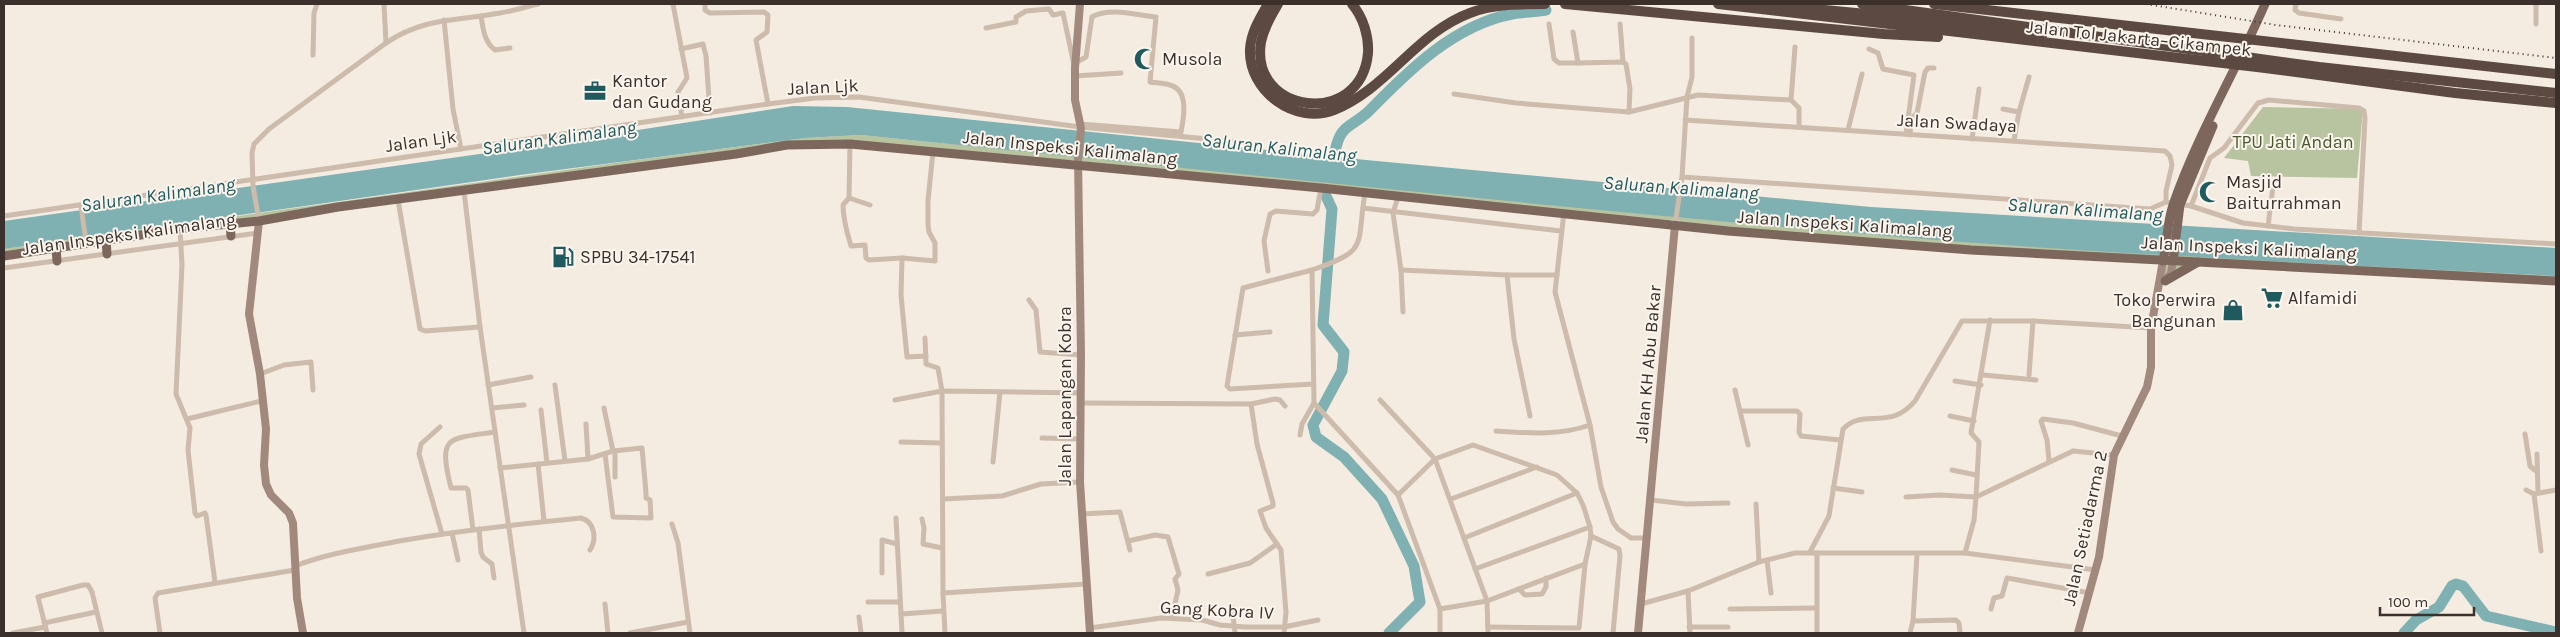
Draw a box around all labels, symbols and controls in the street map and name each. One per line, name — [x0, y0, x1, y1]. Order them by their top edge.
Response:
street label: Jalan Tol Jakarta–Cikampek — [2025, 15, 2253, 61]
mosque icon: Musola — [1132, 46, 1158, 72]
place label: Musola — [1162, 48, 1222, 70]
place label: Kantor dan Gudang — [612, 70, 712, 113]
street label: Jalan Ljk — [787, 74, 859, 100]
office icon: Kantor dan Gudang — [582, 78, 608, 104]
street label: Jalan Swadaya — [1897, 109, 2017, 137]
water label: Saluran Kalimalang — [481, 116, 639, 160]
street label: Jalan Ljk — [384, 125, 458, 157]
street label: Jalan Inspeksi Kalimalang — [962, 126, 1178, 170]
water label: Saluran Kalimalang — [1201, 129, 1359, 167]
park label: TPU Jati Andan — [2232, 131, 2354, 153]
place label: Masjid Baiturrahman — [2226, 171, 2342, 214]
water label: Saluran Kalimalang — [1603, 172, 1761, 204]
water label: Saluran Kalimalang — [80, 173, 238, 217]
mosque icon: Masjid Baiturrahman — [2197, 179, 2223, 205]
water label: Saluran Kalimalang — [2007, 194, 2165, 226]
street label: Jalan Inspeksi Kalimalang — [1737, 206, 1953, 242]
street label: Jalan Inspeksi Kalimalang — [21, 208, 237, 260]
street label: Jalan Inspeksi Kalimalang — [2141, 231, 2357, 265]
fuel station icon: SPBU 34-17541 — [550, 244, 576, 270]
place label: SPBU 34-17541 — [580, 246, 696, 268]
street label: Jalan KH Abu Bakar — [1630, 284, 1666, 444]
supermarket icon: Alfamidi — [2259, 285, 2285, 311]
place label: Alfamidi — [2288, 287, 2358, 309]
place label: Toko Perwira Bangunan — [2114, 289, 2216, 332]
shop icon: Toko Perwira Bangunan — [2220, 297, 2246, 323]
street label: Jalan Lapangan Kobra — [1054, 306, 1076, 486]
street label: Jalan Setiadarma 2 — [2058, 448, 2112, 608]
scale bar — [2380, 584, 2474, 616]
text: 100 m — [2388, 593, 2428, 611]
street label: Gang Kobra IV — [1159, 596, 1275, 624]

